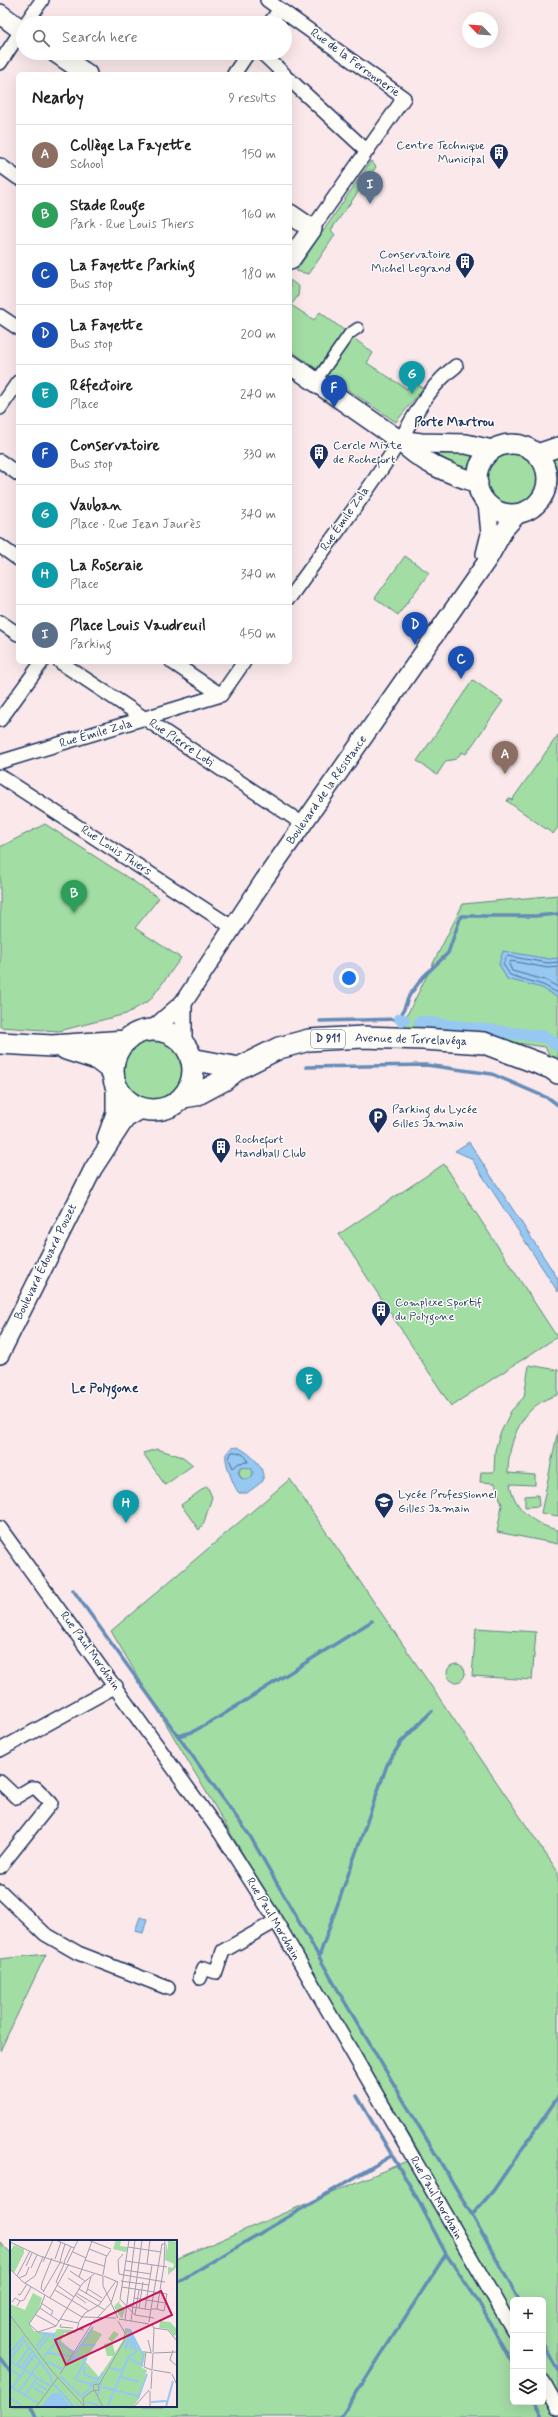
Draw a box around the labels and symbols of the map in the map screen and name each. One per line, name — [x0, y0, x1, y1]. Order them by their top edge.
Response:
north arrow — [462, 12, 498, 48]
street label: Rue de la Ferronnerie — [307, 25, 403, 101]
place label: Centre Technique Municipal — [396, 138, 485, 168]
building icon: Centre Technique Municipal — [488, 142, 510, 170]
pin: I — [357, 171, 383, 204]
place label: Conservatoire Michel Legrand — [371, 247, 451, 277]
building icon: Conservatoire Michel Legrand — [454, 251, 476, 279]
pin: G — [399, 361, 425, 394]
pin: F — [321, 375, 347, 408]
district label: Porte Martrou — [414, 414, 494, 431]
place label: Cercle Mixte de Rochefort — [333, 438, 402, 469]
building icon: Cercle Mixte de Rochefort — [308, 442, 330, 470]
street label: Rue Émile Zola — [317, 484, 373, 554]
pin: D — [402, 612, 428, 645]
pin: C — [448, 646, 474, 679]
street label: Rue Pierre Loti — [145, 715, 217, 771]
street label: Rue Émile Zola — [58, 716, 134, 752]
street label: Boulevard de la Résistance — [283, 732, 371, 848]
pin: A — [492, 741, 518, 774]
street label: Rue Louis Thiers — [78, 822, 154, 880]
pin: B — [61, 880, 87, 913]
your location — [339, 968, 359, 988]
road number: D 911 — [311, 1030, 345, 1048]
street label: Avenue de Torrelavéga — [355, 1030, 467, 1050]
place label: Parking du Lycée Gilles Jamain — [392, 1102, 478, 1132]
parking icon: Parking du Lycée Gilles Jamain — [367, 1106, 389, 1134]
place label: Rochefort Handball Club — [235, 1132, 306, 1162]
building icon: Rochefort Handball Club — [210, 1136, 232, 1164]
street label: Boulevard Édouard Pouzet — [11, 1201, 81, 1323]
place label: Complexe Sportif du Polygone — [395, 1295, 482, 1326]
building icon: Complexe Sportif du Polygone — [370, 1299, 392, 1327]
pin: E — [296, 1367, 322, 1400]
district label: Le Polygone — [72, 1380, 139, 1400]
place label: Lycée Professionnel Gilles Jamain — [398, 1487, 496, 1517]
pin: H — [113, 1490, 139, 1523]
school or university icon: Lycée Professionnel Gilles Jamain — [373, 1491, 395, 1519]
street label: Rue Paul Morchain — [56, 1608, 124, 1694]
street label: Rue Paul Morchain — [242, 1875, 304, 1963]
street label: Rue Paul Morchain — [406, 2153, 466, 2243]
inset map — [10, 2240, 177, 2407]

